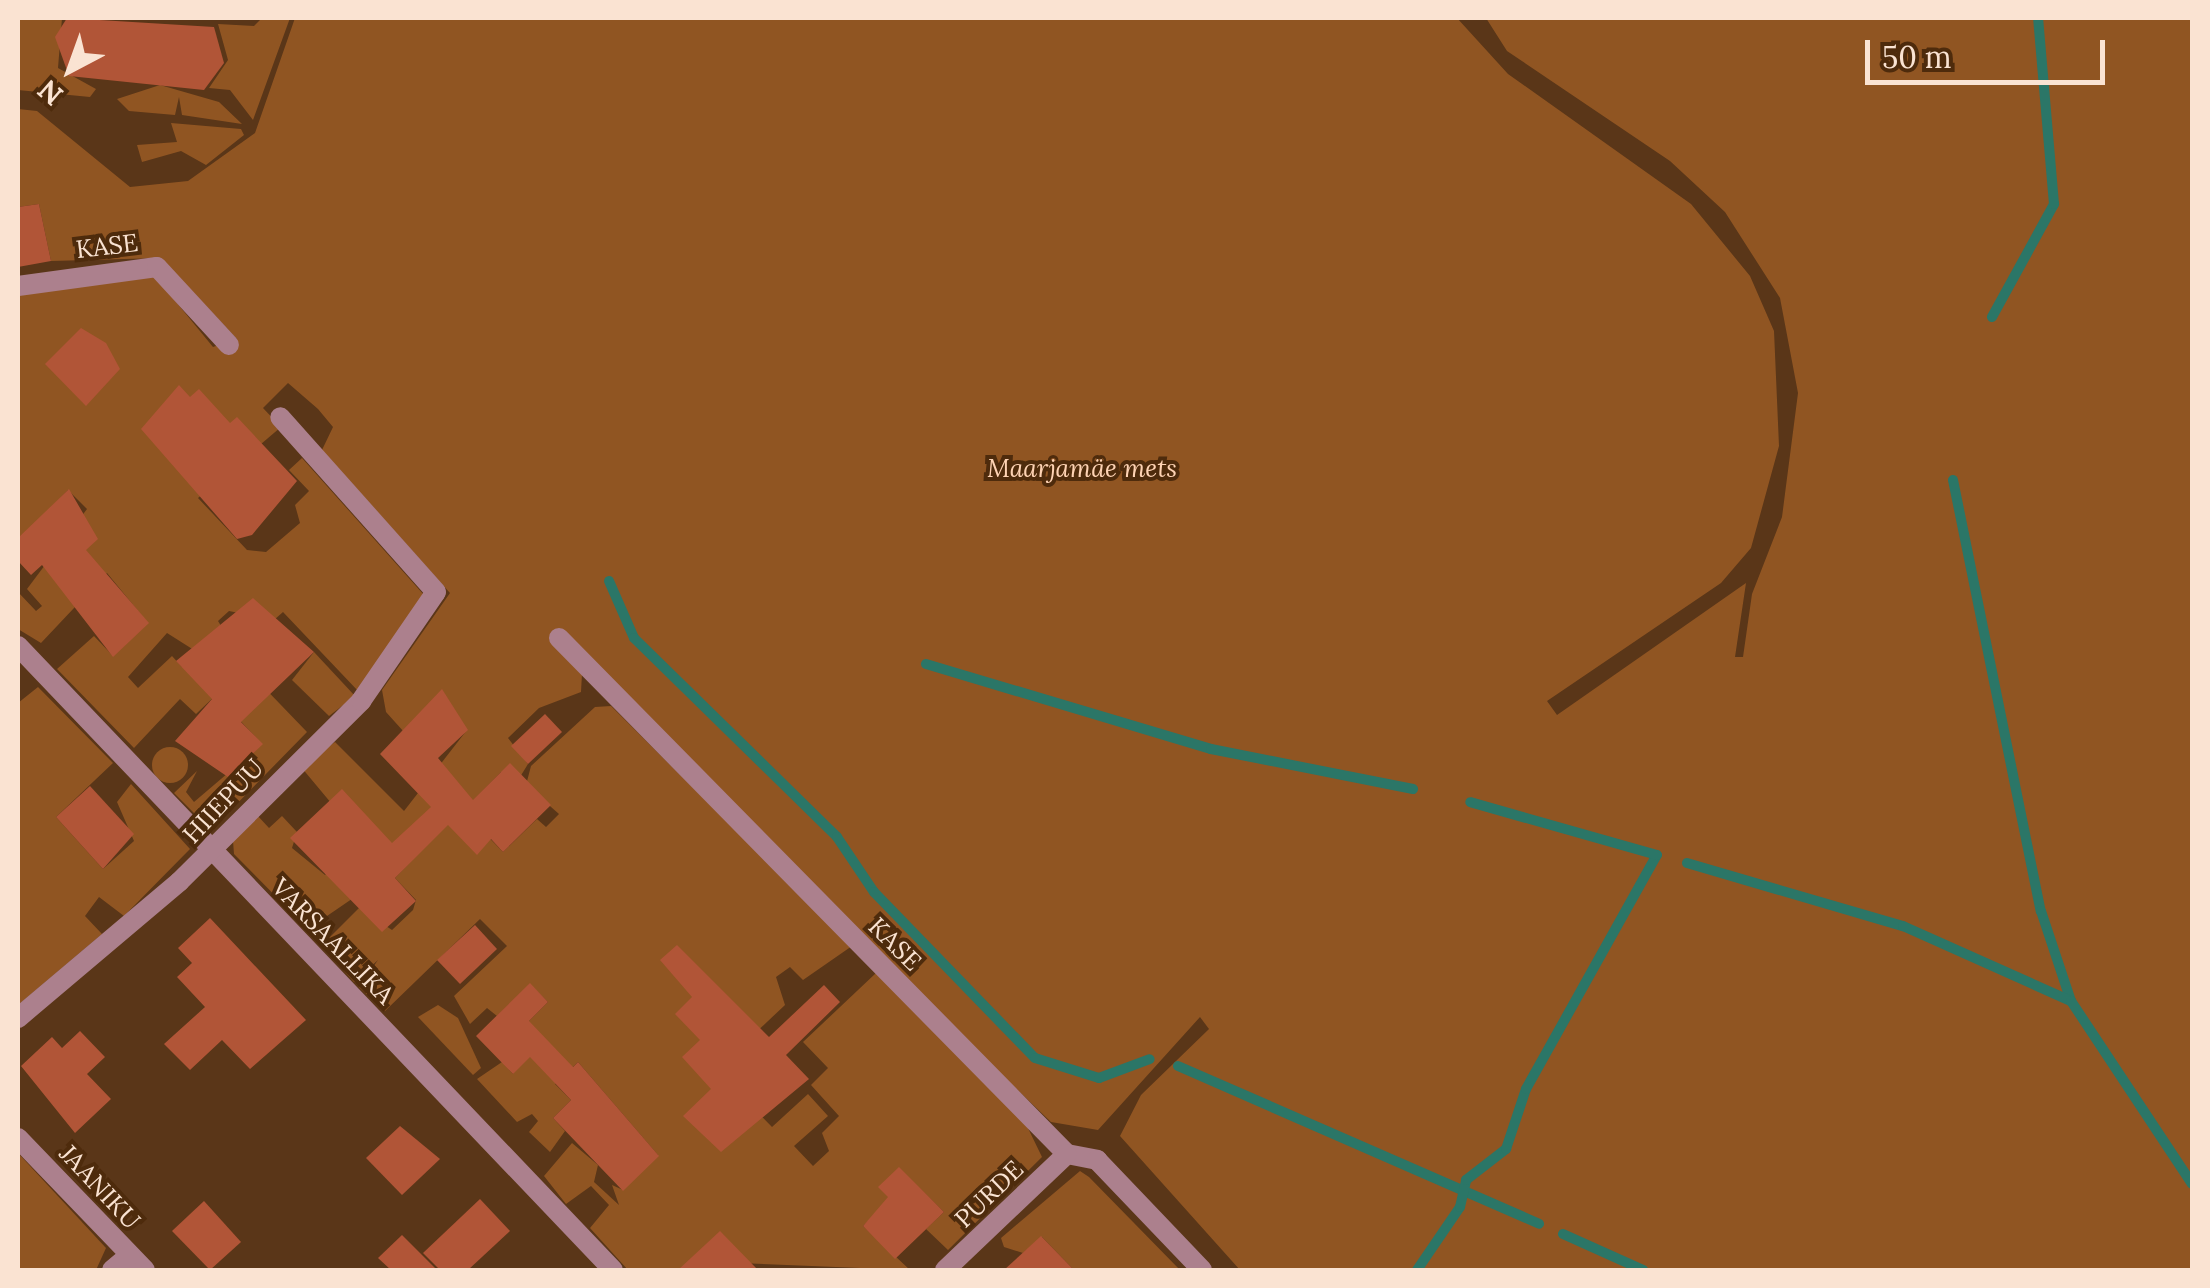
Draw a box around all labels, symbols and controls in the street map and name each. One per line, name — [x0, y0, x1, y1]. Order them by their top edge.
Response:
north arrow — [20, 20, 120, 120]
scale bar — [1870, 20, 2110, 82]
text: 50 m — [1882, 38, 1952, 76]
text: N — [30, 72, 70, 113]
street label: KASE — [74, 227, 140, 265]
park label: Maarjamäe mets — [987, 453, 1177, 483]
street label: HIIEPUU — [176, 753, 270, 849]
street label: VARSAALLIKA — [266, 872, 400, 1010]
street label: KASE — [862, 911, 928, 977]
street label: JAANIKU — [53, 1139, 147, 1235]
street label: PURDE — [949, 1154, 1029, 1234]

